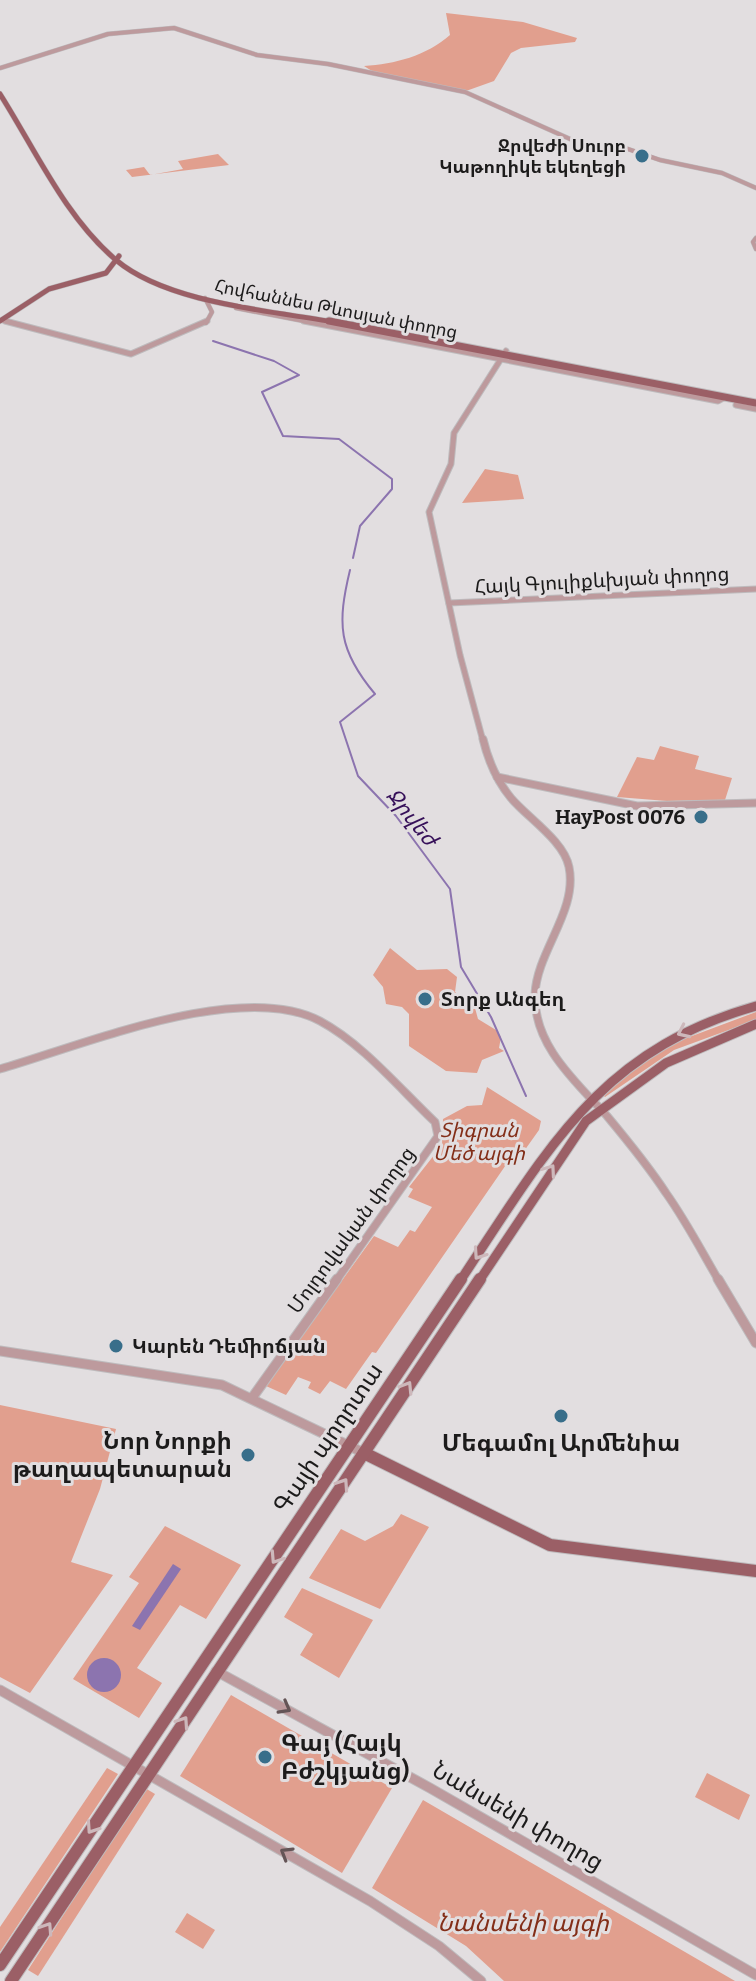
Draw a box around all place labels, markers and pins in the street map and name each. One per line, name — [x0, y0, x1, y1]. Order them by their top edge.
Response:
place label: Ջրվեժի Սուրբ Կաթողիկե եկեղեցի — [439, 135, 626, 178]
marker: Ջրվեժի Սուրբ Կաթողիկե եկեղեցի — [633, 147, 651, 165]
place label: HayPost 0076 — [555, 805, 685, 829]
marker: HayPost 0076 — [692, 808, 710, 826]
place label: Տորք Անգեղ — [441, 987, 566, 1011]
marker: Տորք Անգեղ — [416, 990, 434, 1008]
place label: Կարեն Դեմիրճյան — [132, 1334, 326, 1358]
marker: Կարեն Դեմիրճյան — [107, 1337, 125, 1355]
marker: Մեգամոլ Արմենիա — [552, 1407, 570, 1425]
place label: Նոր Նորքի թաղապետարան — [13, 1427, 232, 1483]
place label: Մեգամոլ Արմենիա — [442, 1429, 680, 1457]
marker: Նոր Նորքի թաղապետարան — [239, 1446, 257, 1464]
place label: Գայ (Հայկ Բժշկյանց) — [281, 1729, 409, 1785]
marker: Գայ (Հայկ Բժշկյանց) — [256, 1748, 274, 1766]

